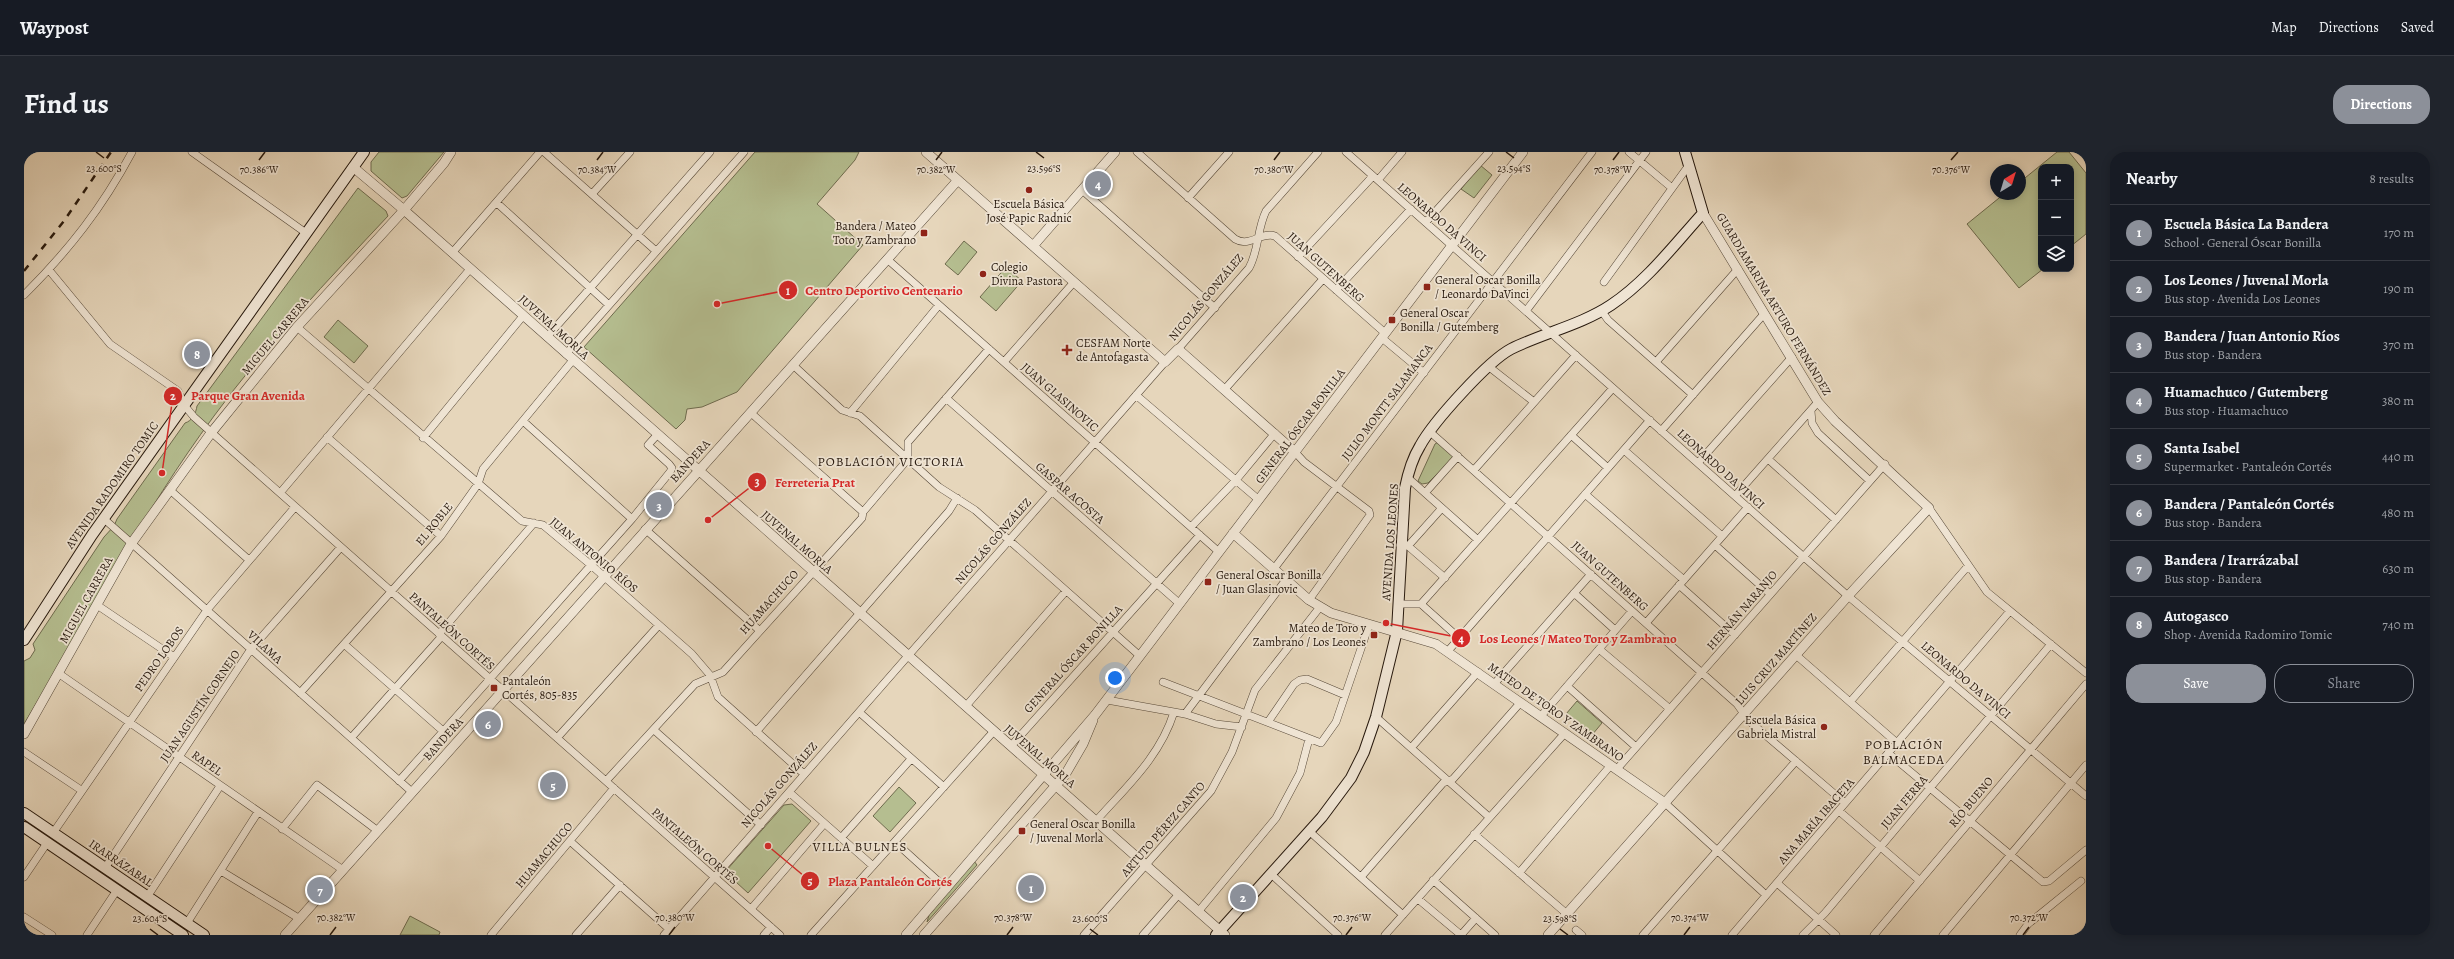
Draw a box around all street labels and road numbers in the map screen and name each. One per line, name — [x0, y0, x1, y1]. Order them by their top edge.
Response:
street label: LEONARDO DA VINCI — [1394, 179, 1490, 265]
street label: GUARDIAMARINA ARTURO FERNÁNDEZ — [1713, 210, 1835, 399]
street label: JUAN GUTENBERG — [1284, 228, 1368, 306]
street label: NICOLÁS GONZÁLEZ — [1165, 250, 1247, 344]
street label: JUVENAL MORLA — [515, 291, 593, 364]
street label: MIGUEL CARRERA — [238, 293, 313, 378]
street label: JULIO MONTT SALAMANCA — [1338, 340, 1437, 464]
street label: JUAN GLASINOVIC — [1018, 359, 1102, 435]
street label: GENERAL ÓSCAR BONILLA — [1251, 364, 1349, 487]
street label: AVENIDA RADOMIRO TOMIC — [61, 418, 162, 553]
street label: LEONARDO DA VINCI — [1674, 425, 1768, 513]
street label: BANDERA — [666, 435, 714, 486]
street label: GASPAR ACOSTA — [1032, 459, 1109, 528]
street label: AVENIDA LOS LEONES — [1378, 483, 1402, 602]
street label: NICOLÁS GONZÁLEZ — [951, 494, 1035, 587]
street label: EL ROBLE — [412, 499, 456, 549]
street label: JUVENAL MORLA — [758, 507, 837, 578]
street label: JUAN ANTONIO RÍOS — [547, 513, 641, 597]
street label: JUAN GUTENBERG — [1568, 537, 1652, 615]
street label: MIGUEL CARRERA — [56, 553, 117, 646]
street label: HUAMACHUCO — [736, 566, 802, 638]
street label: HERNÁN NARANJO — [1703, 567, 1781, 653]
street label: PANTALEÓN CORTÉS — [406, 588, 498, 674]
street label: GENERAL ÓSCAR BONILLA — [1020, 601, 1127, 716]
street label: LUIS CRUZ MARTÍNEZ — [1732, 609, 1821, 708]
street label: PEDRO LOBOS — [131, 623, 187, 695]
street label: VILAMA — [243, 626, 287, 668]
street label: LEONARDO DA VINCI — [1918, 638, 2014, 722]
street label: JUAN AGUSTÍN CORNEJO — [156, 647, 244, 765]
street label: MATEO DE TORO Y ZAMBRANO — [1485, 659, 1627, 765]
street label: BANDERA — [419, 713, 467, 764]
street label: JUVENAL MORLA — [1001, 721, 1080, 792]
street label: NICOLÁS GONZÁLEZ — [737, 738, 821, 831]
street label: RAPEL — [188, 747, 226, 780]
street label: JUAN FERRA — [1877, 771, 1932, 832]
street label: RÍO BUENO — [1945, 773, 1997, 831]
street label: ANA MARÍA IBACETA — [1773, 774, 1859, 868]
street label: ARTUTO PÉREZ CANTO — [1117, 778, 1209, 881]
street label: PANTALEÓN CORTÉS — [648, 804, 742, 888]
street label: HUAMACHUCO — [512, 819, 576, 891]
street label: IRARRÁZABAL — [86, 836, 157, 891]

